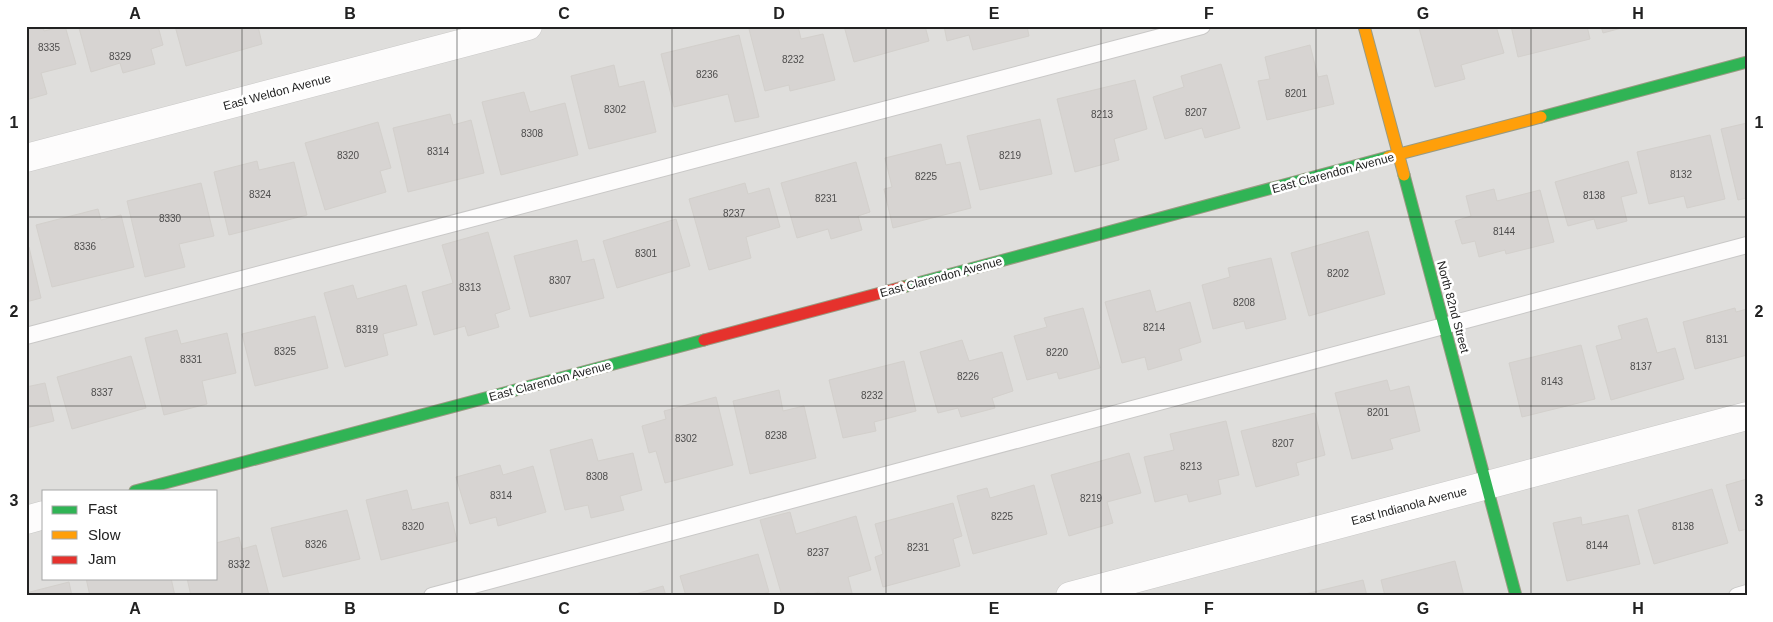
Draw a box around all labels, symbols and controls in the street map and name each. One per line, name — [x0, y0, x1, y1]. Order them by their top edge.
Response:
text: A — [129, 5, 141, 22]
text: B — [344, 5, 356, 22]
text: C — [558, 5, 570, 22]
text: D — [773, 5, 785, 22]
text: E — [989, 5, 1000, 22]
text: F — [1204, 5, 1214, 22]
text: G — [1417, 5, 1429, 22]
text: H — [1632, 5, 1644, 22]
house number: 8335 — [38, 42, 61, 53]
house number: 8329 — [109, 51, 132, 62]
house number: 8232 — [782, 54, 805, 65]
house number: 8236 — [696, 69, 719, 80]
street label: East Weldon Avenue — [222, 71, 333, 113]
house number: 8201 — [1285, 88, 1308, 99]
house number: 8302 — [604, 104, 627, 115]
house number: 8207 — [1185, 107, 1208, 118]
house number: 8213 — [1091, 109, 1114, 120]
text: 1 — [10, 114, 19, 131]
text: 1 — [1755, 114, 1764, 131]
house number: 8308 — [521, 128, 544, 139]
house number: 8314 — [427, 146, 450, 157]
house number: 8320 — [337, 150, 360, 161]
house number: 8219 — [999, 150, 1022, 161]
street label: East Clarendon Avenue — [1270, 150, 1396, 196]
house number: 8132 — [1670, 169, 1693, 180]
house number: 8225 — [915, 171, 938, 182]
house number: 8324 — [249, 189, 272, 200]
house number: 8138 — [1583, 190, 1606, 201]
house number: 8231 — [815, 193, 838, 204]
house number: 8237 — [723, 208, 746, 219]
house number: 8330 — [159, 213, 182, 224]
house number: 8144 — [1493, 226, 1516, 237]
house number: 8336 — [74, 241, 97, 252]
house number: 8301 — [635, 248, 658, 259]
street label: East Clarendon Avenue — [878, 254, 1004, 300]
street label: North 82nd Street — [1434, 259, 1472, 355]
house number: 8202 — [1327, 268, 1350, 279]
house number: 8307 — [549, 275, 572, 286]
house number: 8313 — [459, 282, 482, 293]
house number: 8208 — [1233, 297, 1256, 308]
text: 2 — [10, 303, 19, 320]
text: 2 — [1755, 303, 1764, 320]
house number: 8214 — [1143, 322, 1166, 333]
house number: 8319 — [356, 324, 379, 335]
house number: 8131 — [1706, 334, 1729, 345]
house number: 8325 — [274, 346, 297, 357]
house number: 8220 — [1046, 347, 1069, 358]
house number: 8331 — [180, 354, 203, 365]
street label: East Clarendon Avenue — [487, 358, 613, 404]
house number: 8137 — [1630, 361, 1653, 372]
house number: 8226 — [957, 371, 980, 382]
house number: 8143 — [1541, 376, 1564, 387]
house number: 8337 — [91, 387, 114, 398]
house number: 8232 — [861, 390, 884, 401]
house number: 8201 — [1367, 407, 1390, 418]
house number: 8238 — [765, 430, 788, 441]
house number: 8302 — [675, 433, 698, 444]
house number: 8207 — [1272, 438, 1295, 449]
house number: 8213 — [1180, 461, 1203, 472]
house number: 8308 — [586, 471, 609, 482]
street label: East Indianola Avenue — [1350, 484, 1469, 528]
legend — [42, 490, 218, 580]
house number: 8314 — [490, 490, 513, 501]
text: 3 — [10, 492, 19, 509]
text: 3 — [1755, 492, 1764, 509]
house number: 8219 — [1080, 493, 1103, 504]
text: Fast — [88, 500, 118, 517]
house number: 8225 — [991, 511, 1014, 522]
house number: 8320 — [402, 521, 425, 532]
house number: 8138 — [1672, 521, 1695, 532]
text: Slow — [88, 526, 121, 543]
house number: 8326 — [305, 539, 328, 550]
house number: 8144 — [1586, 540, 1609, 551]
house number: 8231 — [907, 542, 930, 553]
house number: 8237 — [807, 547, 830, 558]
text: Jam — [88, 550, 116, 567]
house number: 8332 — [228, 559, 251, 570]
text: A — [129, 600, 141, 617]
text: B — [344, 600, 356, 617]
text: C — [558, 600, 570, 617]
text: D — [773, 600, 785, 617]
text: E — [989, 600, 1000, 617]
text: F — [1204, 600, 1214, 617]
text: G — [1417, 600, 1429, 617]
text: H — [1632, 600, 1644, 617]

